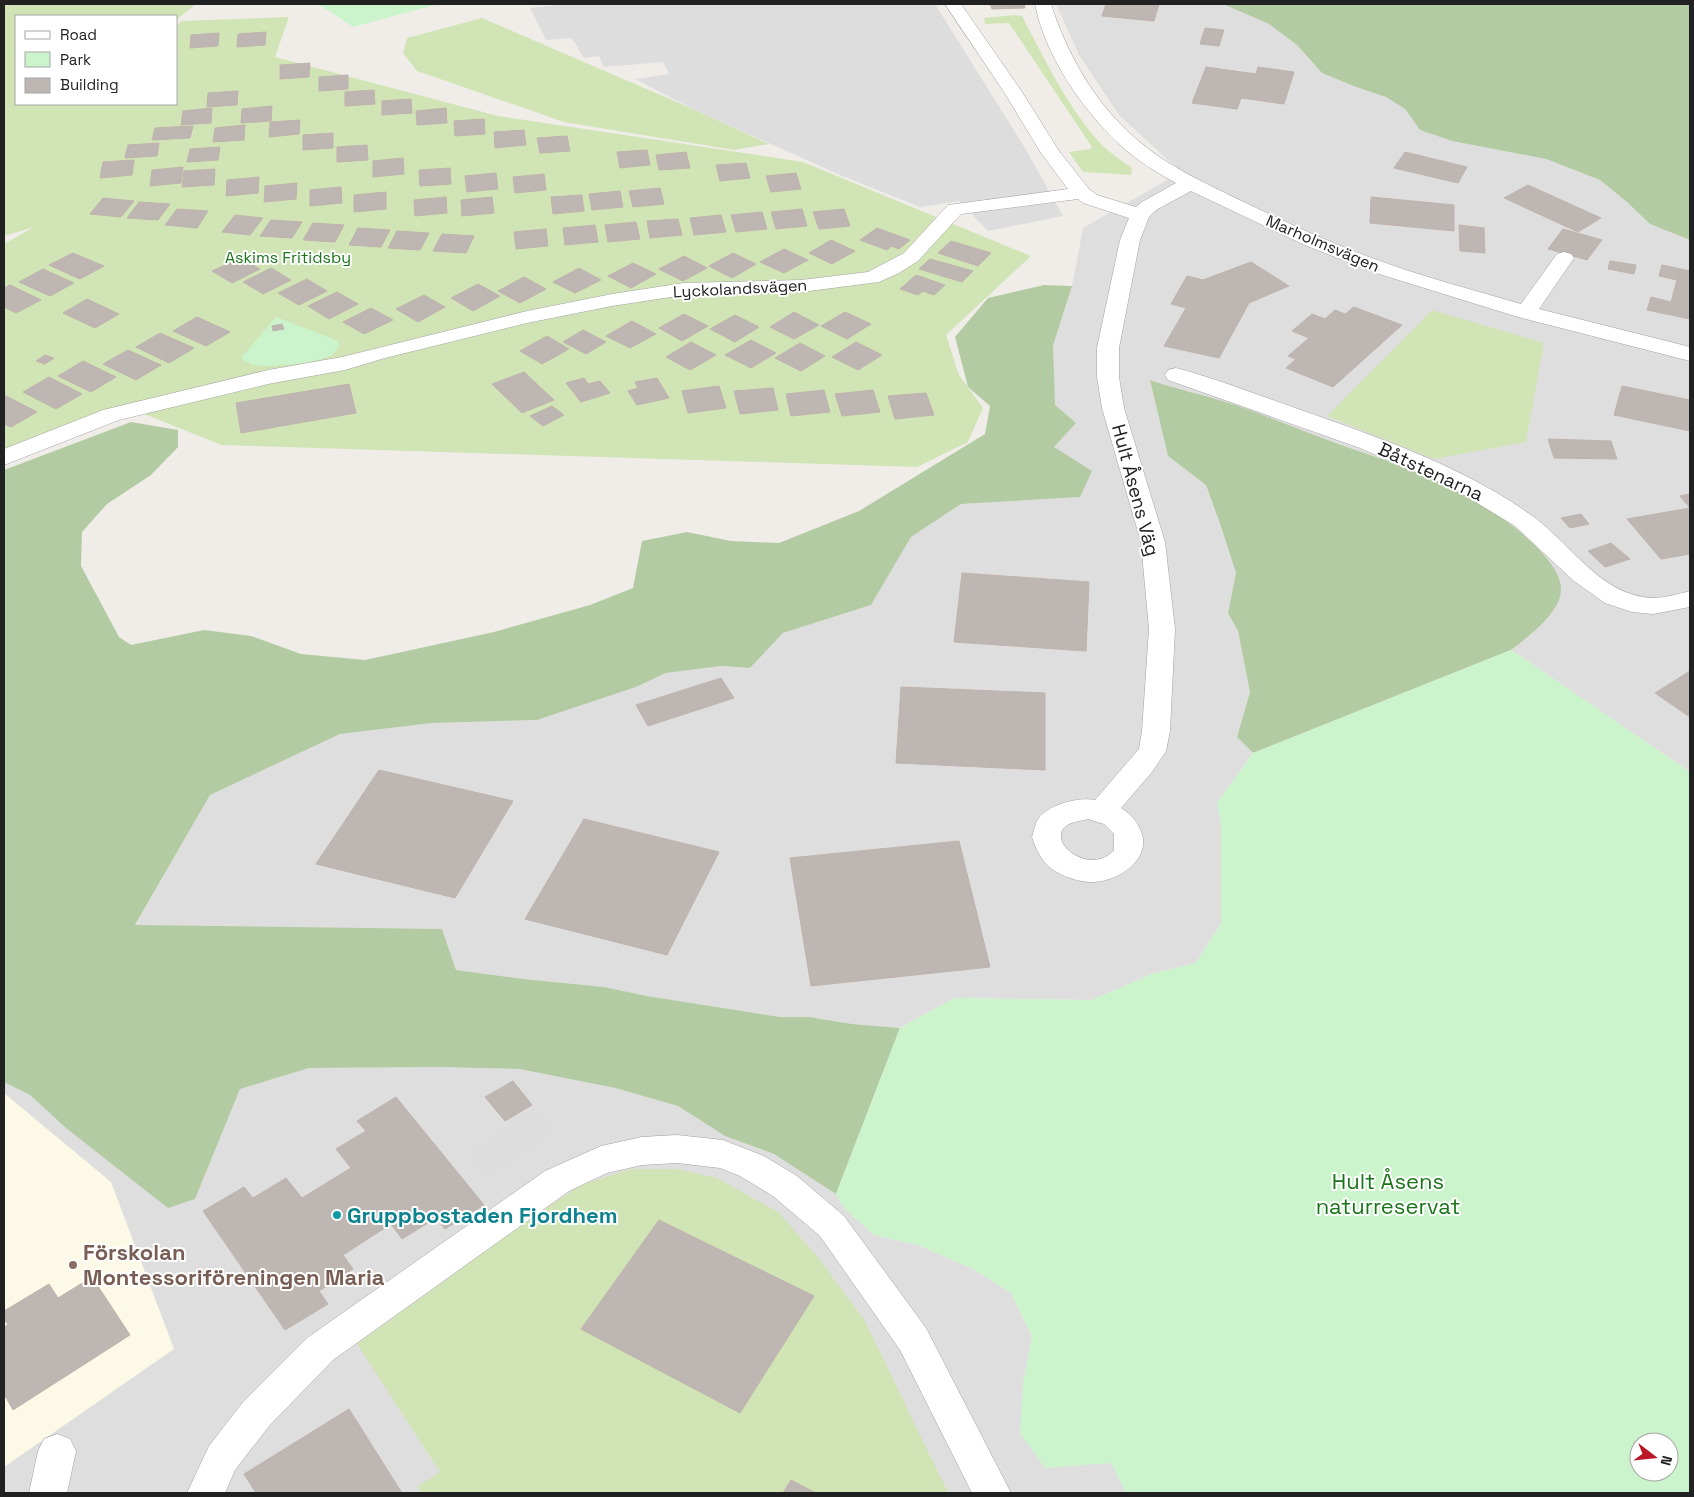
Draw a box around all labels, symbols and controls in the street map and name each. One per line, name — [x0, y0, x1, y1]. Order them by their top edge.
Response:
legend — [15, 15, 178, 105]
text: Road — [60, 25, 97, 44]
text: Park — [60, 50, 91, 69]
text: Building — [60, 75, 119, 94]
street label: Marholmsvägen — [1263, 210, 1383, 277]
park label: Askims Fritidsby — [225, 247, 351, 268]
street label: Lyckolandsvägen — [672, 274, 808, 303]
street label: Hult Åsens Väg — [1106, 421, 1165, 559]
street label: Båtstenarna — [1374, 436, 1488, 507]
park label: Hult Åsens naturreservat — [1316, 1167, 1460, 1220]
place label: Gruppbostaden Fjordhem — [347, 1201, 618, 1229]
marker: Gruppbostaden Fjordhem — [331, 1209, 343, 1221]
place label: Förskolan Montessoriföreningen Maria — [83, 1238, 385, 1291]
marker: Förskolan Montessoriföreningen Maria — [67, 1259, 79, 1271]
north arrow — [1629, 1432, 1679, 1482]
text: N — [1657, 1454, 1676, 1468]

